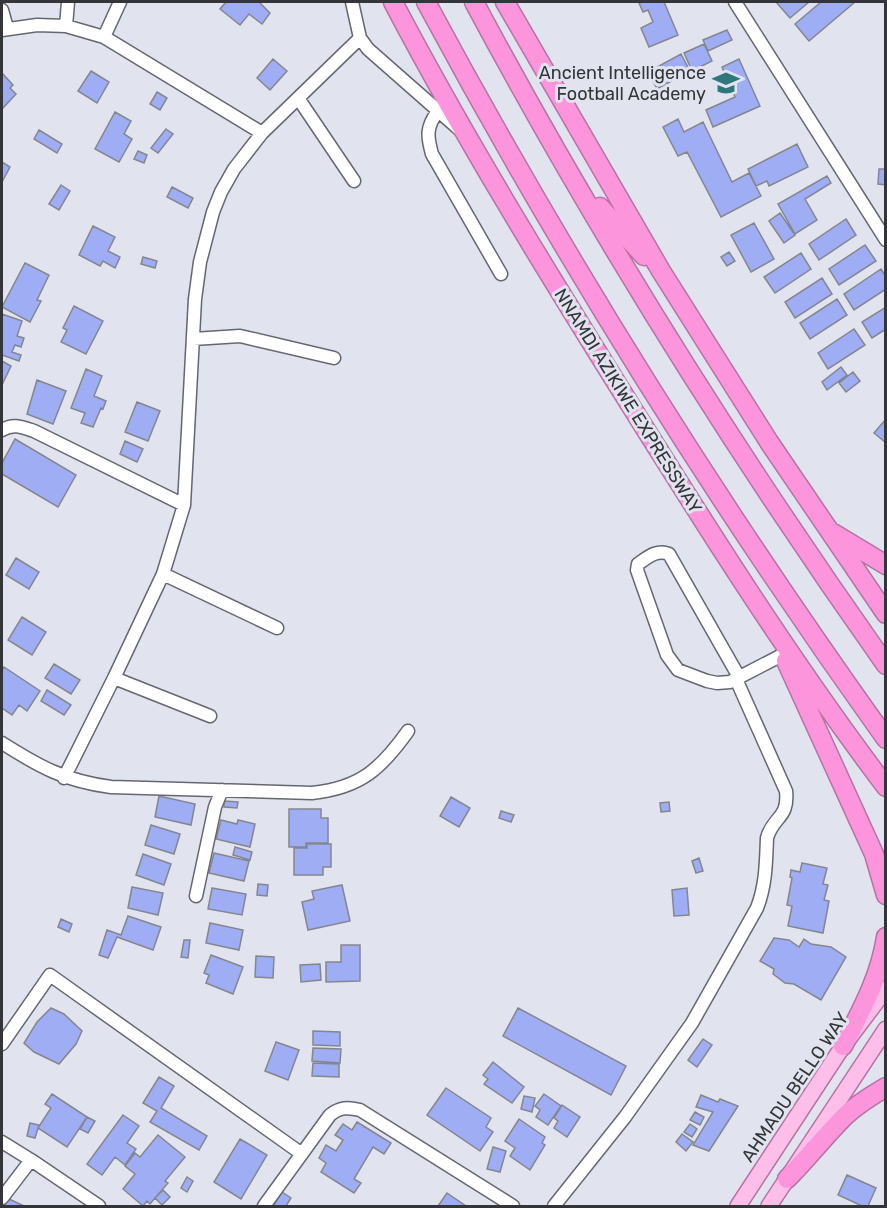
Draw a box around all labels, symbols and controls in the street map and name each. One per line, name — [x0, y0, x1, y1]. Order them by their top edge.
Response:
place label: Ancient Intelligence Football Academy — [539, 62, 706, 105]
school or university icon: Ancient Intelligence Football Academy — [711, 68, 741, 98]
street label: NNAMDI AZIKIWE EXPRESSWAY — [550, 285, 707, 518]
street label: AHMADU BELLO WAY — [737, 1007, 854, 1166]

